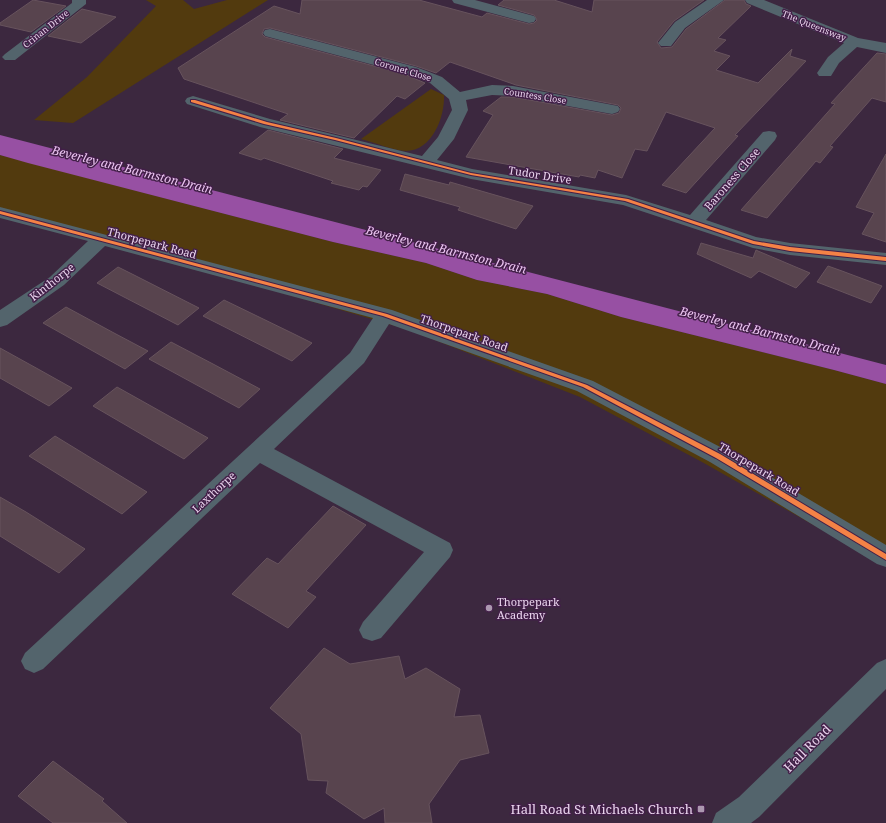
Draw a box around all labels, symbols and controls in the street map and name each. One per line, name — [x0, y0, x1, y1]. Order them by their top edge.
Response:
street label: Crinan Drive — [20, 6, 72, 51]
street label: The Queensway — [780, 7, 849, 45]
street label: Coronet Close — [373, 55, 433, 84]
street label: Countess Close — [503, 84, 567, 107]
water label: Beverley and Barmston Drain — [49, 141, 214, 198]
street label: Baroness Close — [700, 144, 763, 213]
street label: Tudor Drive — [507, 162, 573, 187]
water label: Beverley and Barmston Drain — [363, 221, 528, 278]
street label: Thorpepark Road — [106, 223, 199, 262]
street label: Kinthorpe — [26, 259, 77, 304]
water label: Beverley and Barmston Drain — [677, 302, 842, 359]
street label: Thorpepark Road — [418, 310, 510, 355]
street label: Thorpepark Road — [716, 438, 803, 499]
street label: Laxthorpe — [189, 468, 239, 516]
place label: Thorpepark Academy — [497, 594, 560, 622]
marker: Thorpepark Academy — [484, 603, 494, 613]
street label: Hall Road — [779, 720, 835, 776]
place label: Hall Road St Michaels Church — [510, 800, 693, 818]
marker: Hall Road St Michaels Church — [696, 804, 706, 814]

